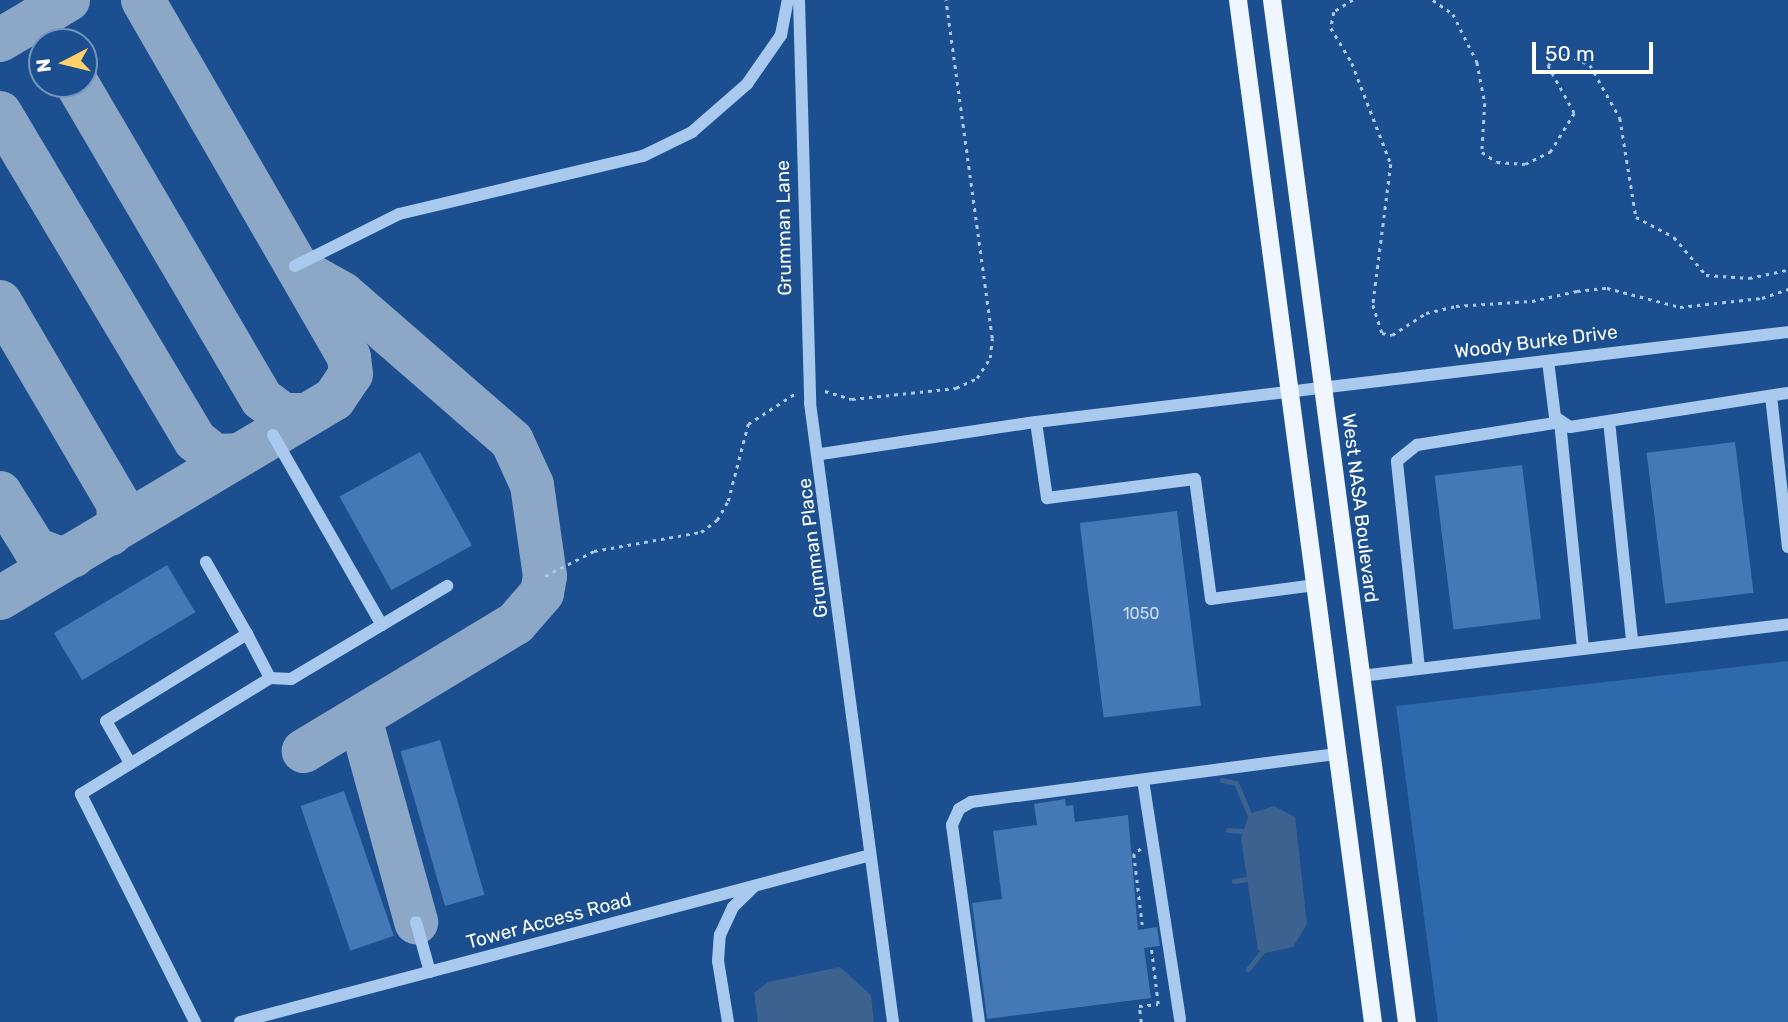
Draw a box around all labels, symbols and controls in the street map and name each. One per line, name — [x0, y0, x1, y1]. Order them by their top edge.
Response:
north arrow — [28, 28, 98, 98]
scale bar — [1536, 28, 1657, 72]
text: 50 m — [1545, 41, 1595, 66]
text: N — [31, 57, 56, 74]
street label: Grumman Lane — [771, 160, 797, 296]
street label: Woody Burke Drive — [1453, 321, 1619, 363]
street label: West NASA Boulevard — [1337, 412, 1383, 604]
street label: Grumman Place — [793, 477, 833, 619]
house number: 1050 — [1123, 604, 1159, 624]
street label: Tower Access Road — [464, 888, 634, 954]

